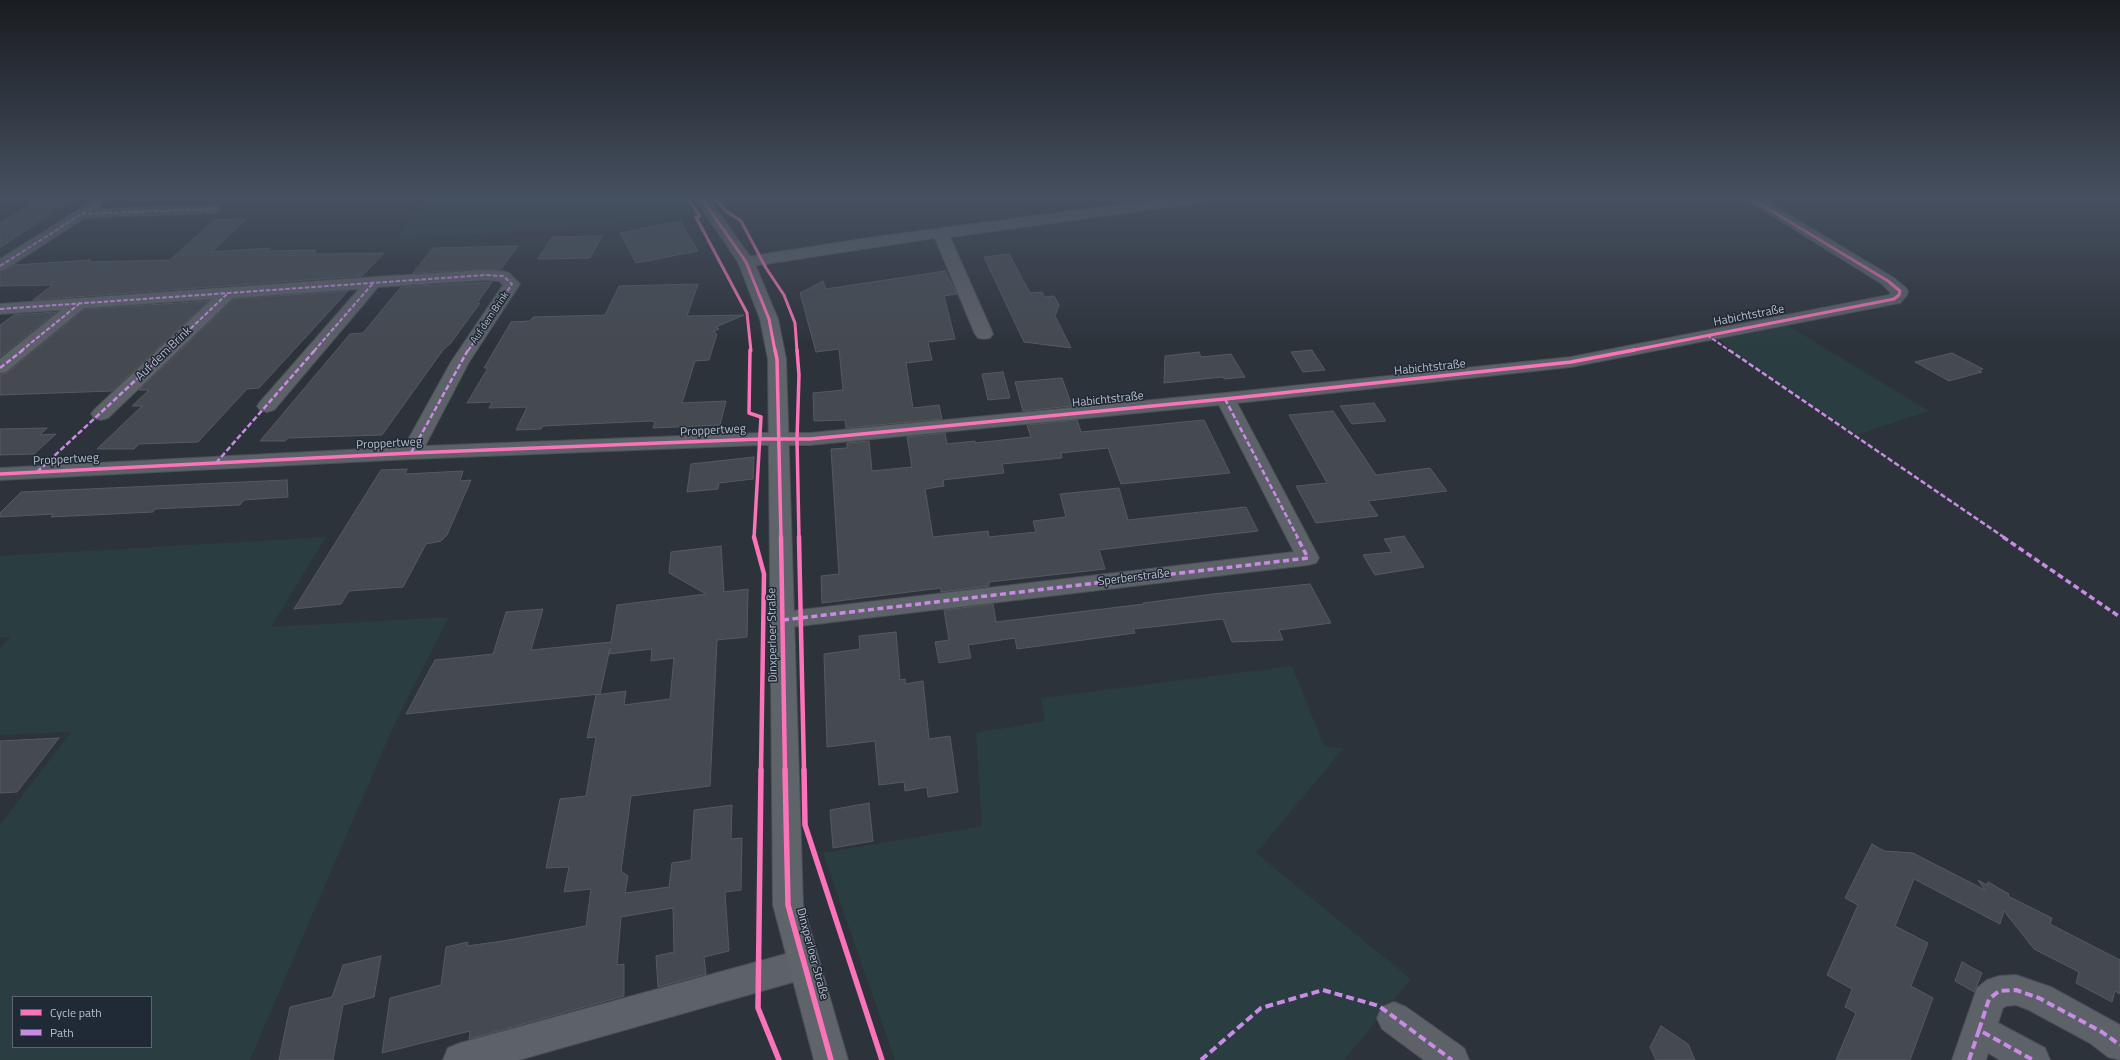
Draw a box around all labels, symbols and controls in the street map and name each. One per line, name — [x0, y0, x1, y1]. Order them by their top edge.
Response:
street label: Auf dem Brink — [468, 290, 512, 346]
street label: Habichtstraße — [1712, 302, 1786, 330]
street label: Auf dem Brink — [133, 324, 195, 384]
street label: Habichtstraße — [1394, 357, 1466, 379]
street label: Habichtstraße — [1072, 389, 1144, 411]
street label: Proppertweg — [680, 422, 746, 440]
street label: Proppertweg — [356, 435, 422, 453]
street label: Proppertweg — [33, 451, 99, 469]
street label: Sperberstraße — [1097, 566, 1171, 590]
street label: Dinxperloer Straße — [765, 588, 781, 682]
street label: Dinxperloer Straße — [793, 907, 831, 1001]
legend — [12, 996, 152, 1048]
text: Cycle path — [50, 1003, 102, 1022]
text: Path — [50, 1023, 74, 1042]

